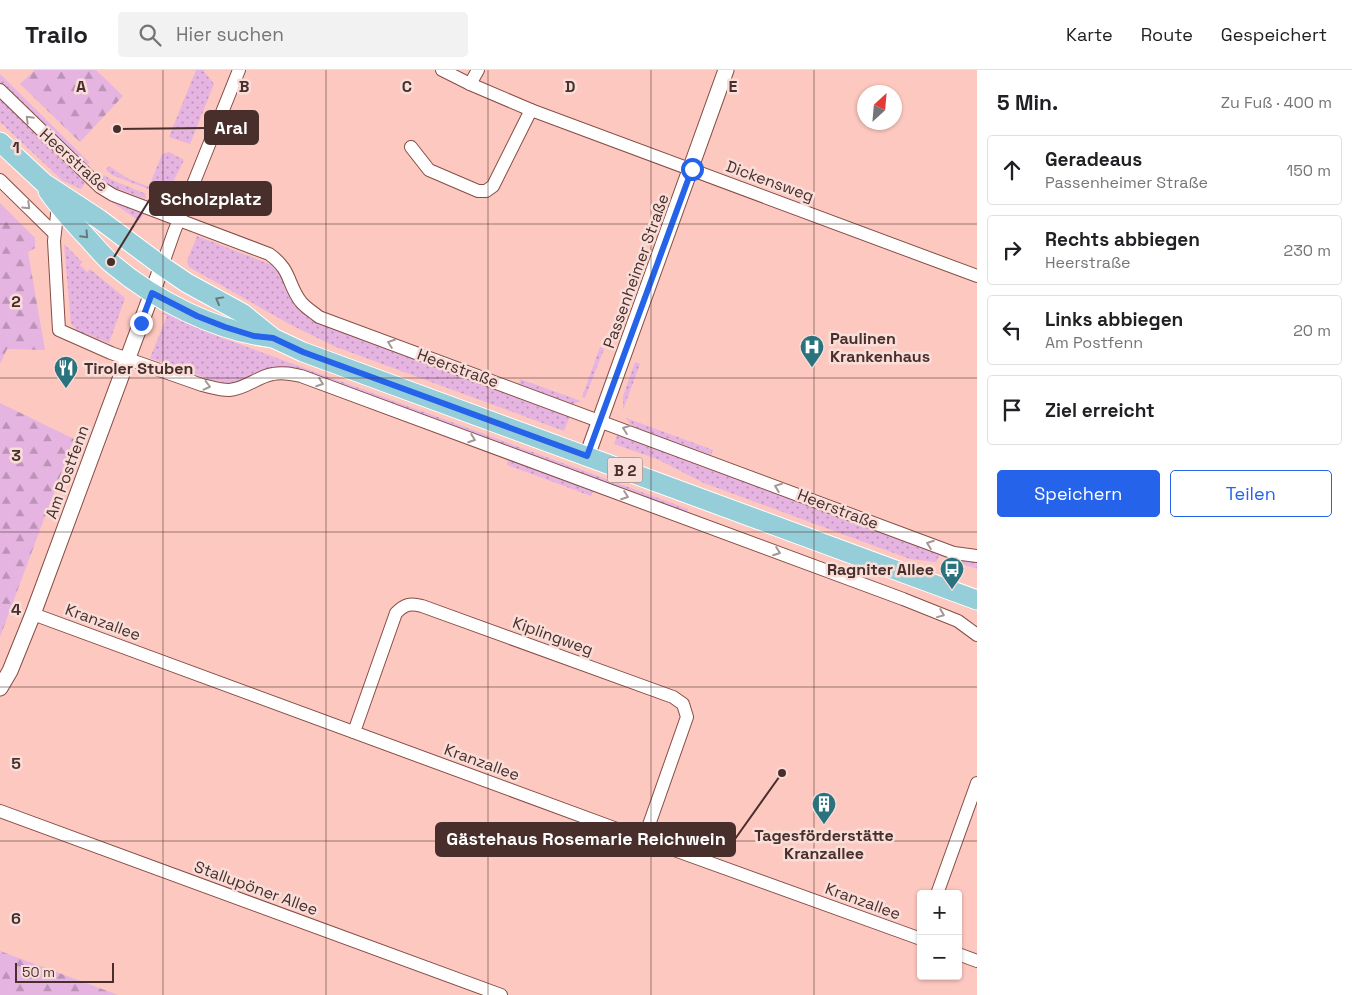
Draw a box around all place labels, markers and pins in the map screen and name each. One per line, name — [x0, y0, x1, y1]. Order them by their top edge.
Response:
callout: Aral — [205, 111, 258, 144]
callout: Scholzplatz — [150, 182, 271, 215]
place label: Paulinen Krankenhaus — [830, 328, 930, 367]
hospital icon: Paulinen Krankenhaus — [799, 334, 825, 368]
restaurant icon: Tiroler Stuben — [53, 355, 79, 389]
place label: Tiroler Stuben — [84, 358, 193, 379]
bus stop icon: Ragniter Allee — [939, 556, 965, 590]
place label: Ragniter Allee — [827, 559, 934, 580]
building icon: Tagesförderstätte Kranzallee — [811, 791, 837, 825]
callout: Gästehaus Rosemarie Reichwein — [436, 823, 735, 856]
place label: Tagesförderstätte Kranzallee — [754, 825, 894, 864]

